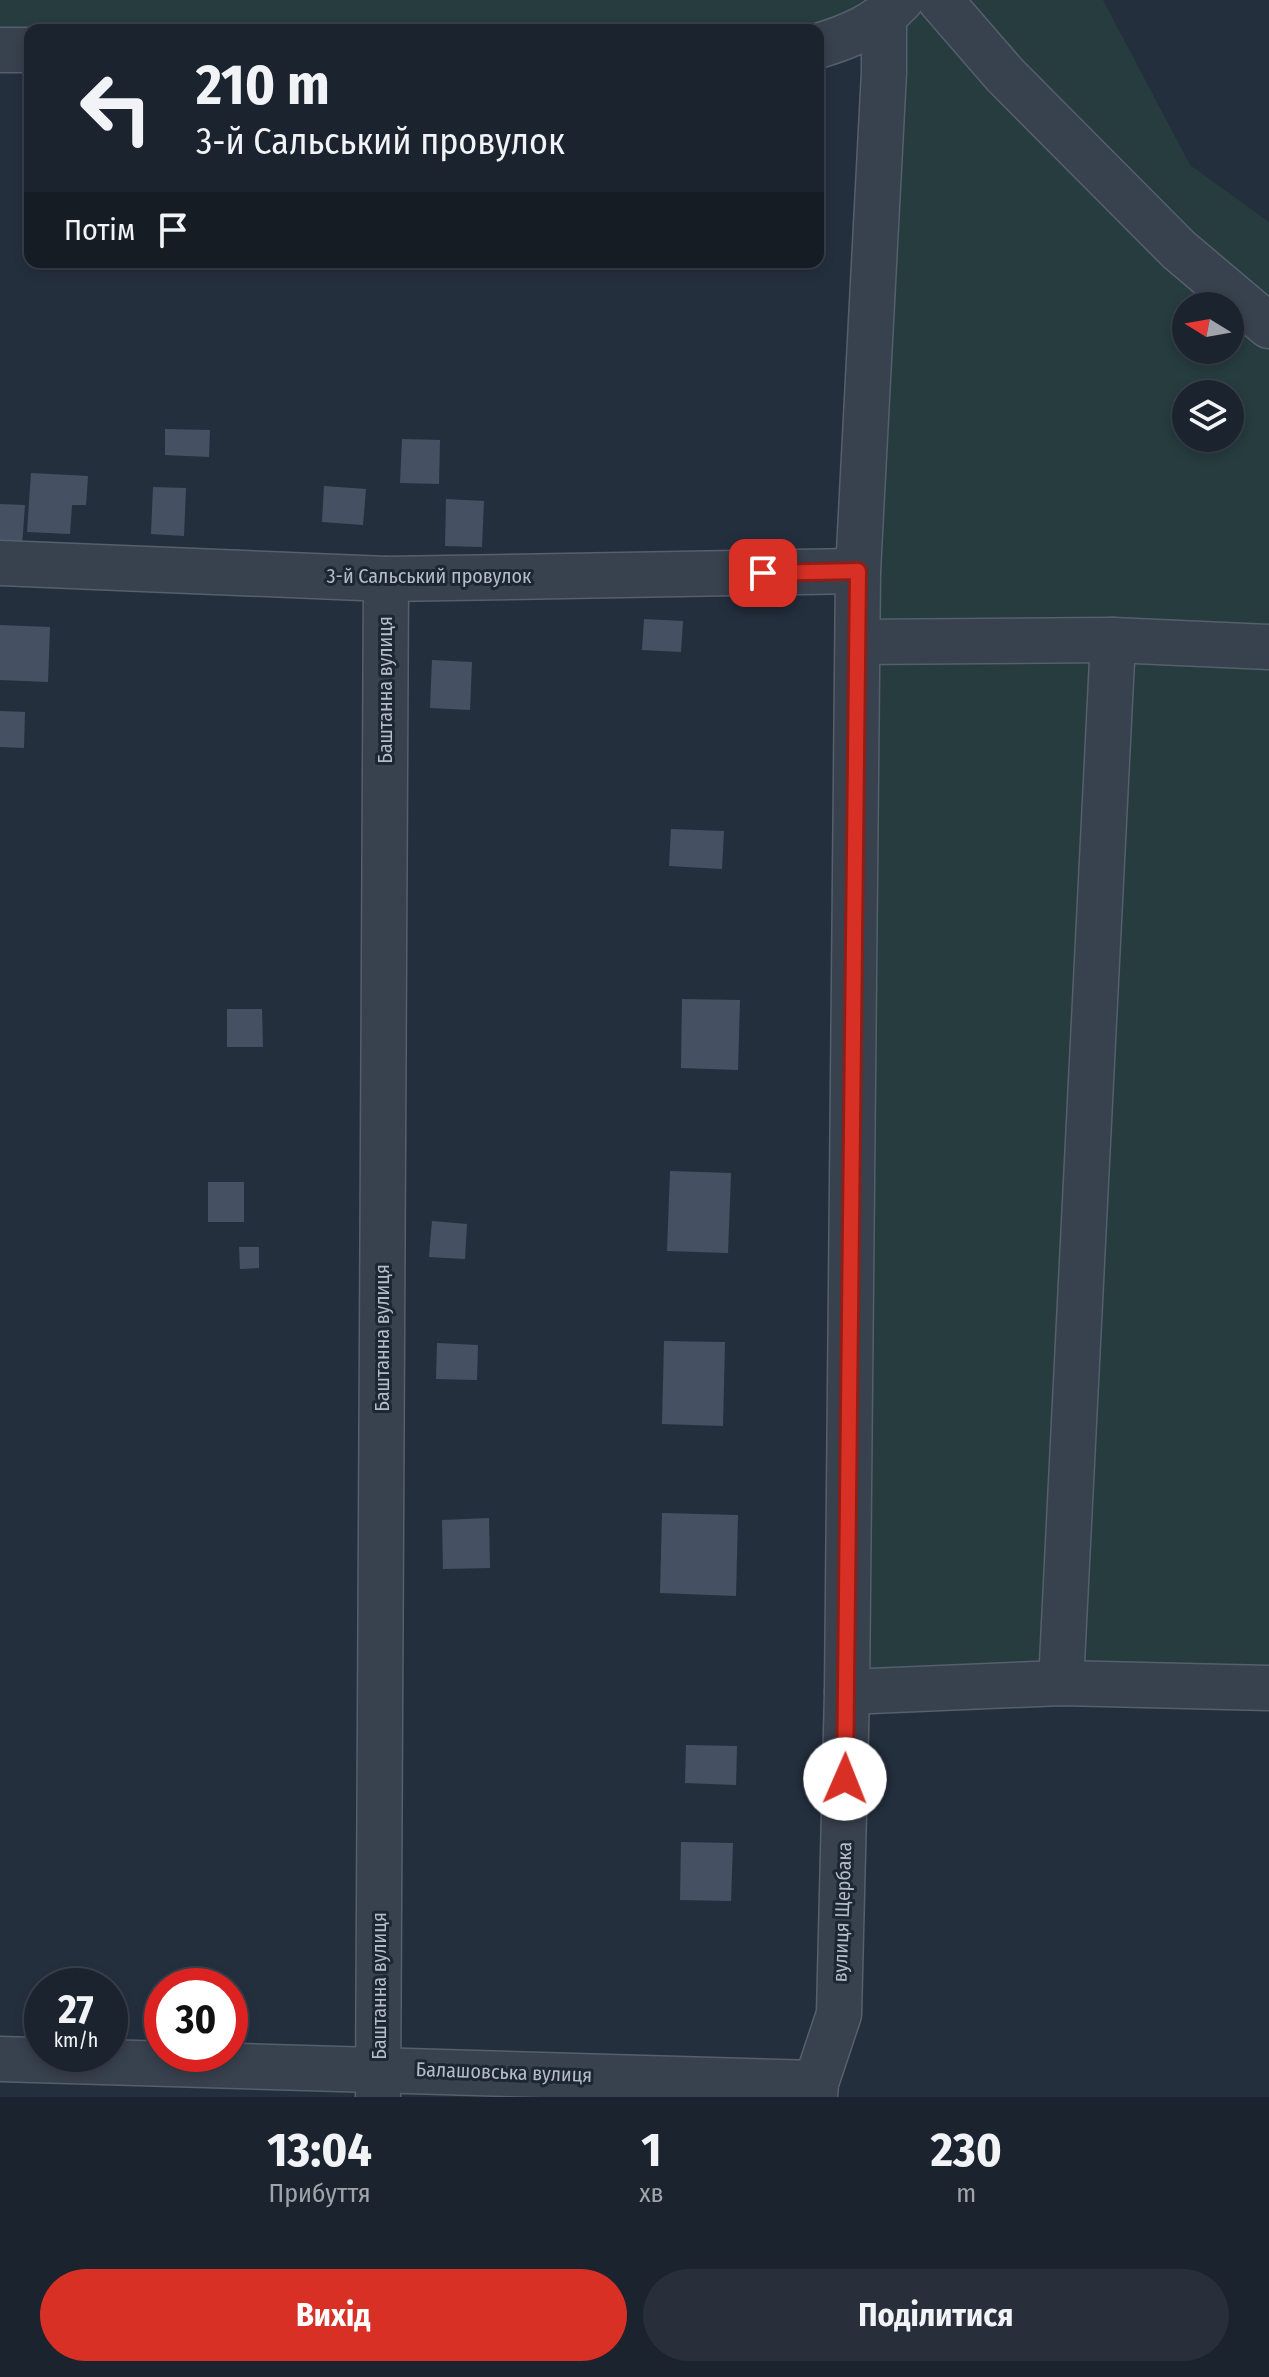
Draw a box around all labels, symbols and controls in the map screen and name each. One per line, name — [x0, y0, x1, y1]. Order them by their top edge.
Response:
text: 210 m — [196, 52, 330, 119]
icon: left — [64, 56, 168, 160]
text: 3-й Сальський провулок — [196, 120, 565, 164]
icon: arrive — [151, 208, 195, 252]
text: Потім — [64, 212, 135, 248]
north arrow — [1172, 292, 1244, 364]
map controls — [1172, 292, 1244, 452]
button: layers — [1172, 380, 1244, 452]
pin — [729, 539, 797, 607]
icon: arrive — [741, 551, 785, 595]
street label: 3-й Сальський провулок — [327, 564, 532, 588]
street label: Баштанна вулиця — [373, 616, 397, 764]
street label: Баштанна вулиця — [370, 1264, 394, 1412]
position arrow — [803, 1737, 887, 1821]
street label: вулиця Щербака — [828, 1841, 856, 1983]
street label: Баштанна вулиця — [367, 1912, 391, 2060]
speed limit sign: 30 — [144, 1968, 248, 2072]
text: 27 — [58, 1986, 94, 2034]
text: km/h — [54, 2028, 98, 2052]
street label: Балашовська вулиця — [415, 2057, 593, 2087]
text: 13:04 — [267, 2121, 372, 2179]
text: 1 — [641, 2121, 662, 2179]
text: 230 — [931, 2121, 1002, 2179]
text: Прибуття — [268, 2178, 371, 2209]
text: хв — [639, 2178, 664, 2209]
text: m — [956, 2178, 976, 2209]
button: Вихід — [40, 2269, 627, 2361]
button: Поділитися — [643, 2269, 1229, 2361]

